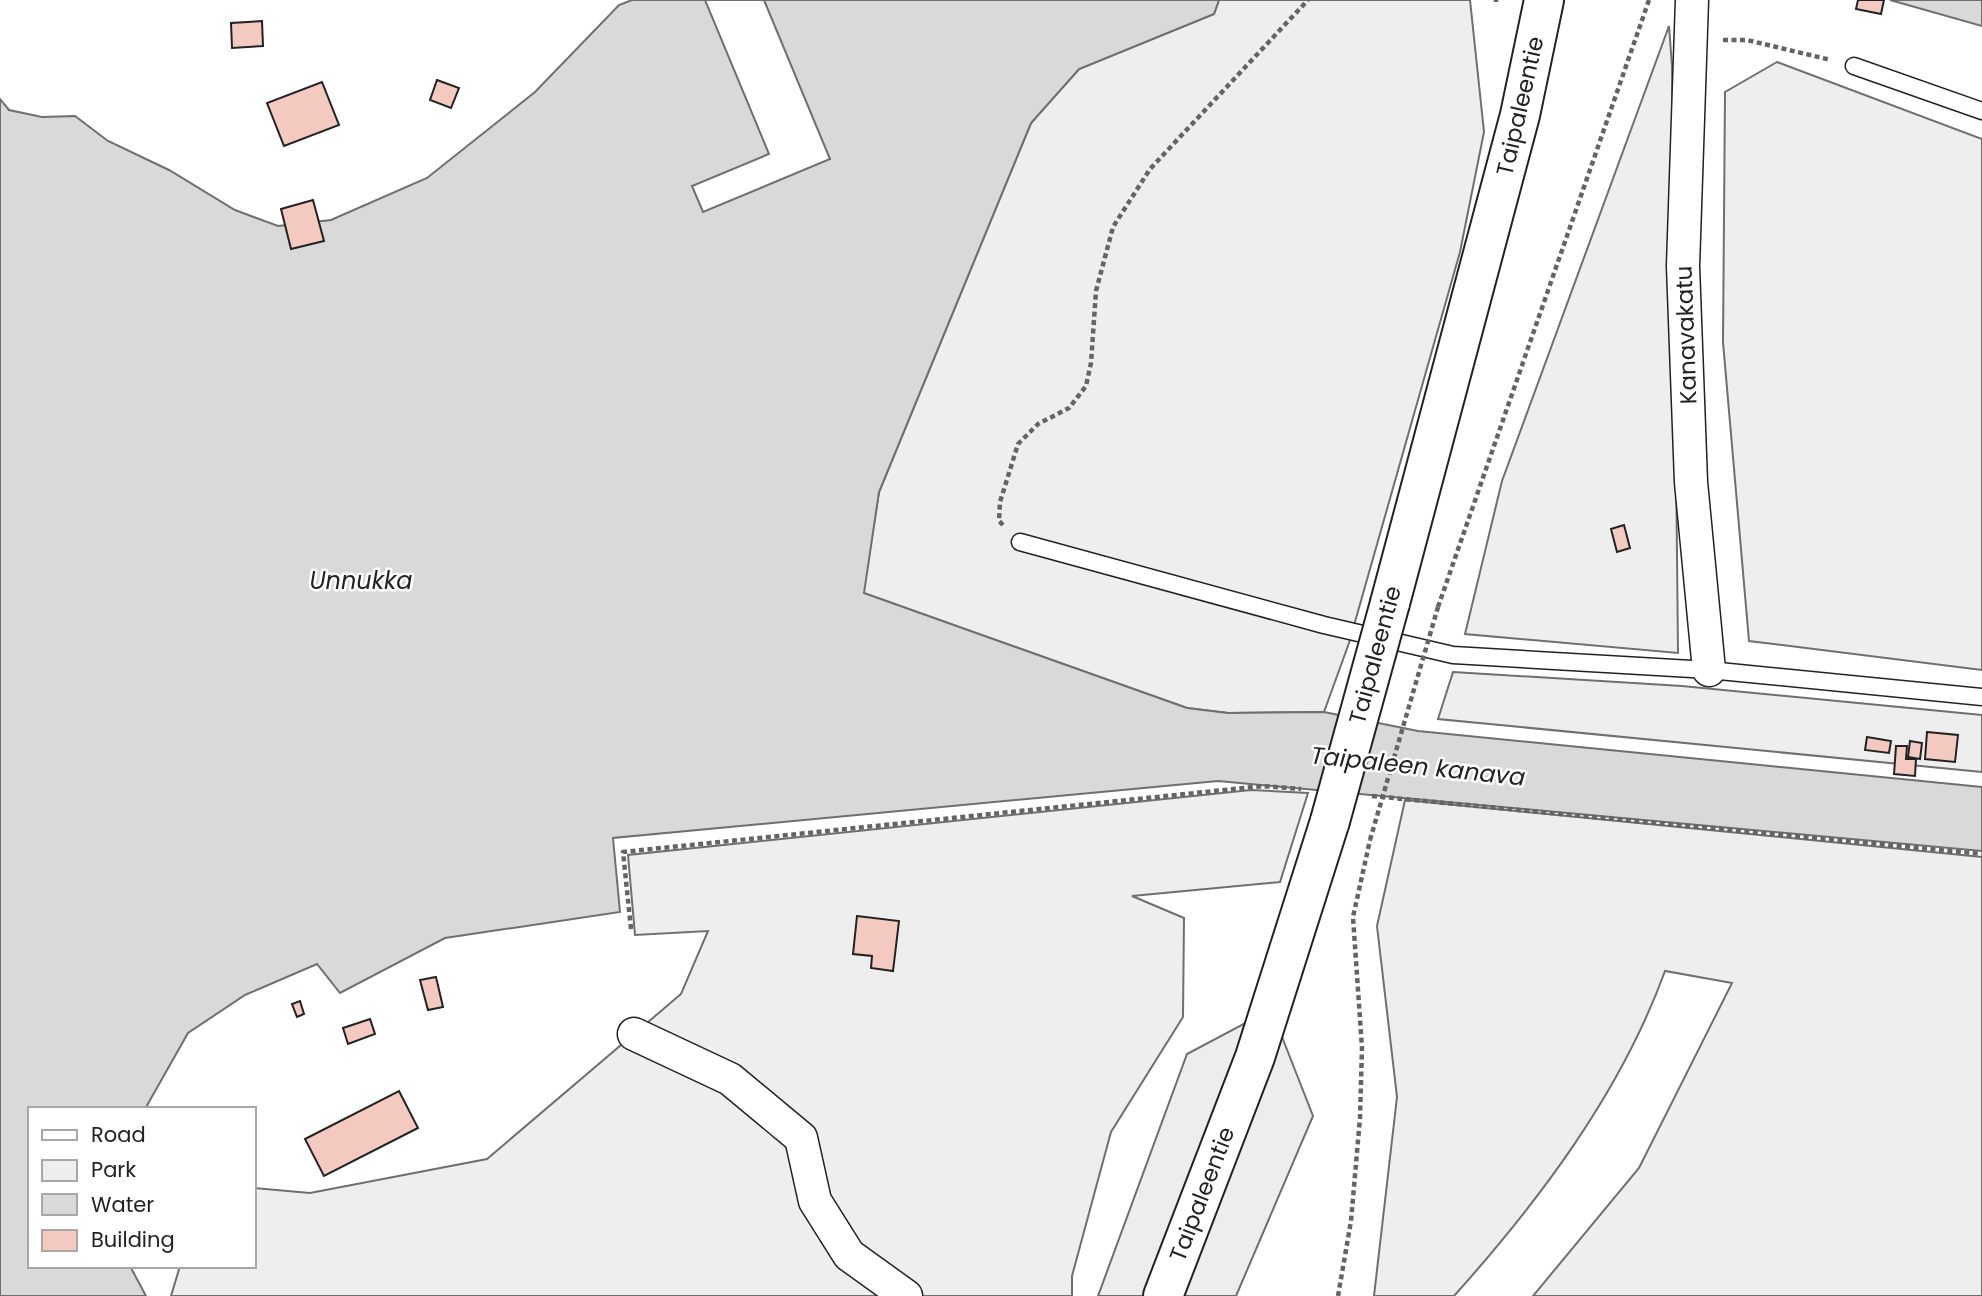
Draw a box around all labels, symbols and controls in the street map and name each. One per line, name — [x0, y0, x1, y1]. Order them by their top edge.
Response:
street label: Taipaleentie — [1488, 33, 1552, 179]
street label: Kanavakatu — [1668, 265, 1704, 405]
water label: Unnukka — [309, 564, 413, 597]
street label: Taipaleentie — [1341, 582, 1409, 728]
water label: Taipaleen kanava — [1309, 738, 1527, 794]
legend — [28, 1107, 256, 1268]
text: Road — [91, 1120, 146, 1149]
street label: Taipaleentie — [1162, 1122, 1242, 1266]
text: Park — [91, 1155, 136, 1184]
text: Water — [91, 1190, 154, 1219]
text: Building — [91, 1225, 175, 1254]

